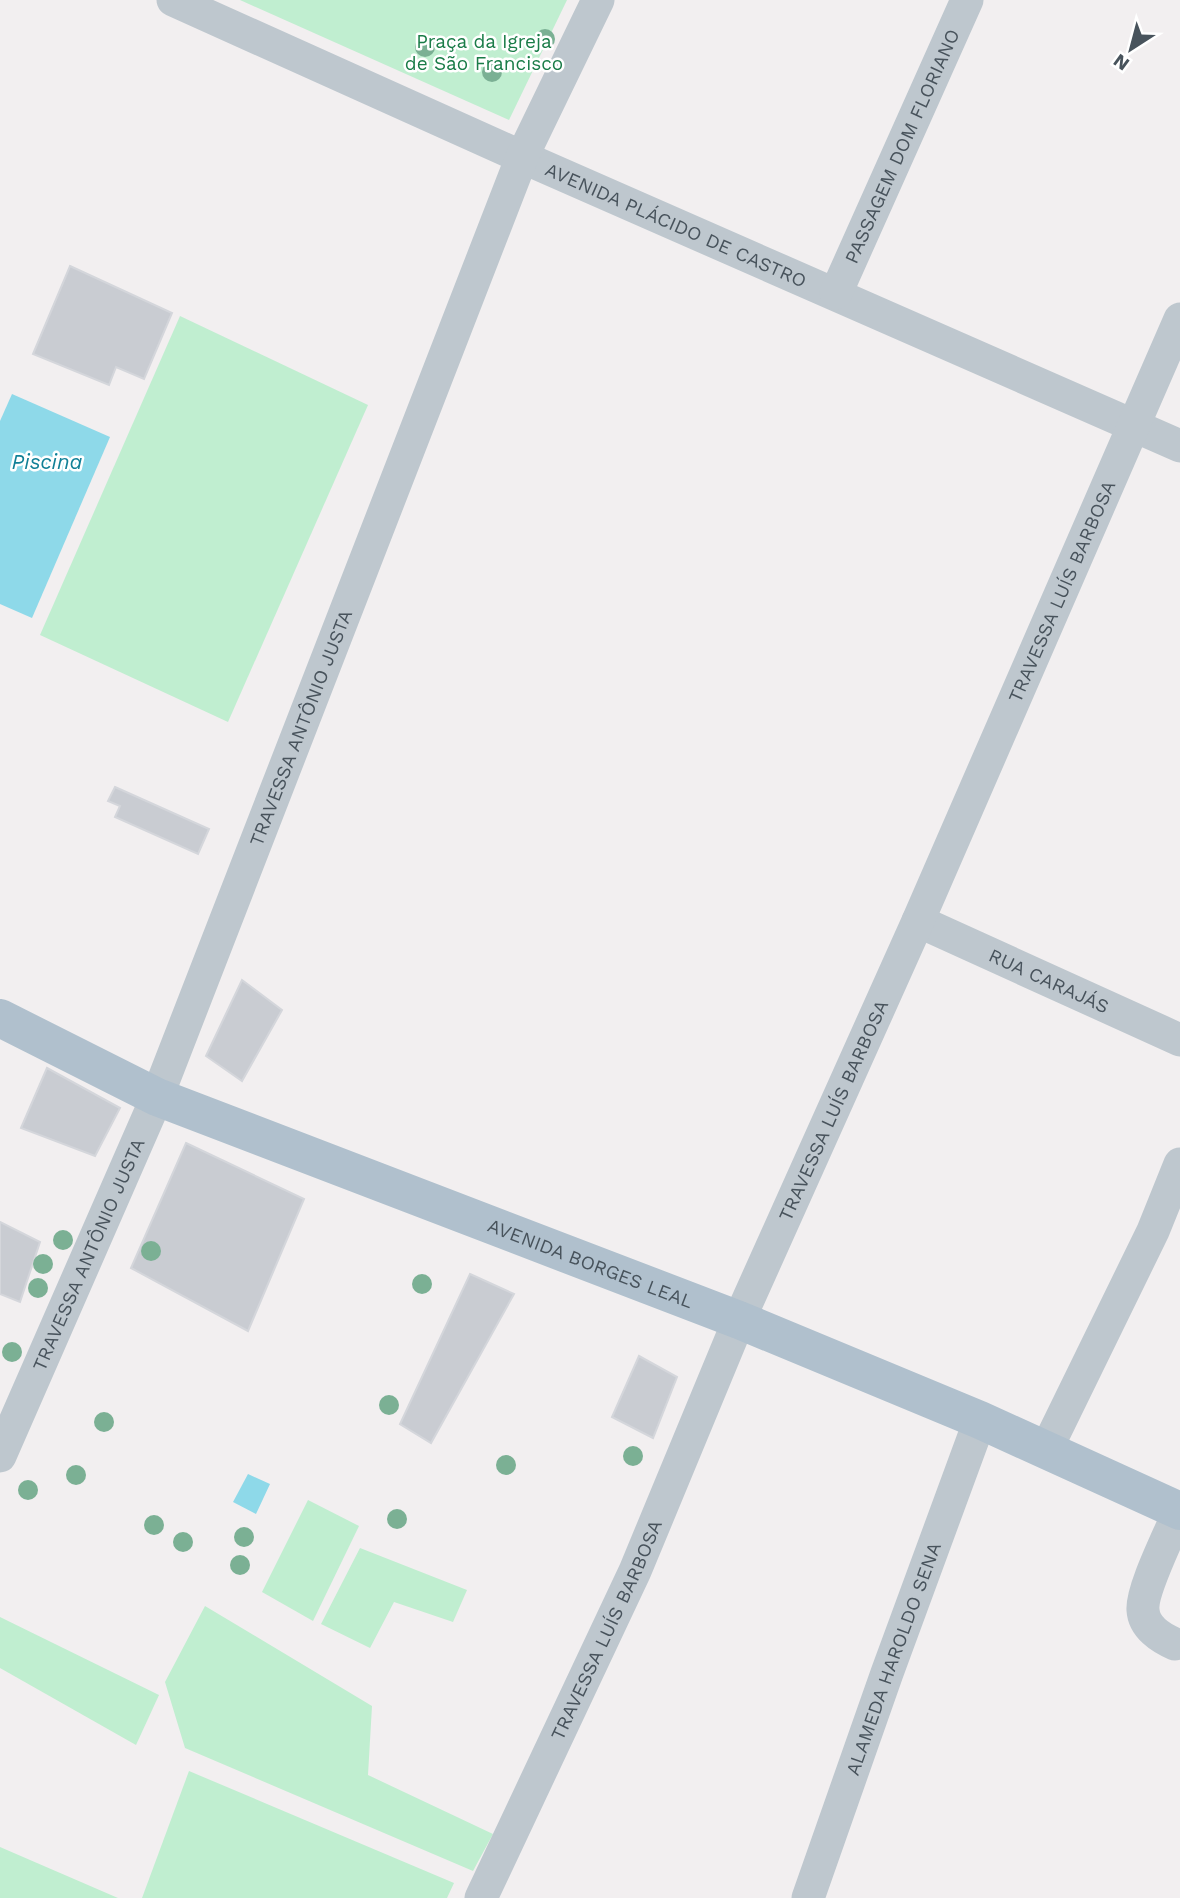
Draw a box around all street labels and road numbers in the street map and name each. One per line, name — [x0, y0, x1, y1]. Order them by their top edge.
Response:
street label: PASSAGEM DOM FLORIANO — [839, 25, 964, 267]
street label: AVENIDA PLÁCIDO DE CASTRO — [542, 157, 810, 292]
street label: TRAVESSA LUÍS BARBOSA — [1003, 476, 1120, 706]
street label: TRAVESSA ANTÔNIO JUSTA — [244, 606, 357, 849]
street label: RUA CARAJÁS — [985, 943, 1113, 1018]
street label: TRAVESSA LUÍS BARBOSA — [774, 996, 893, 1224]
street label: TRAVESSA ANTÔNIO JUSTA — [27, 1134, 149, 1374]
street label: AVENIDA BORGES LEAL — [485, 1213, 696, 1313]
street label: TRAVESSA LUÍS BARBOSA — [546, 1516, 667, 1744]
street label: ALAMEDA HAROLDO SENA — [841, 1538, 946, 1778]

